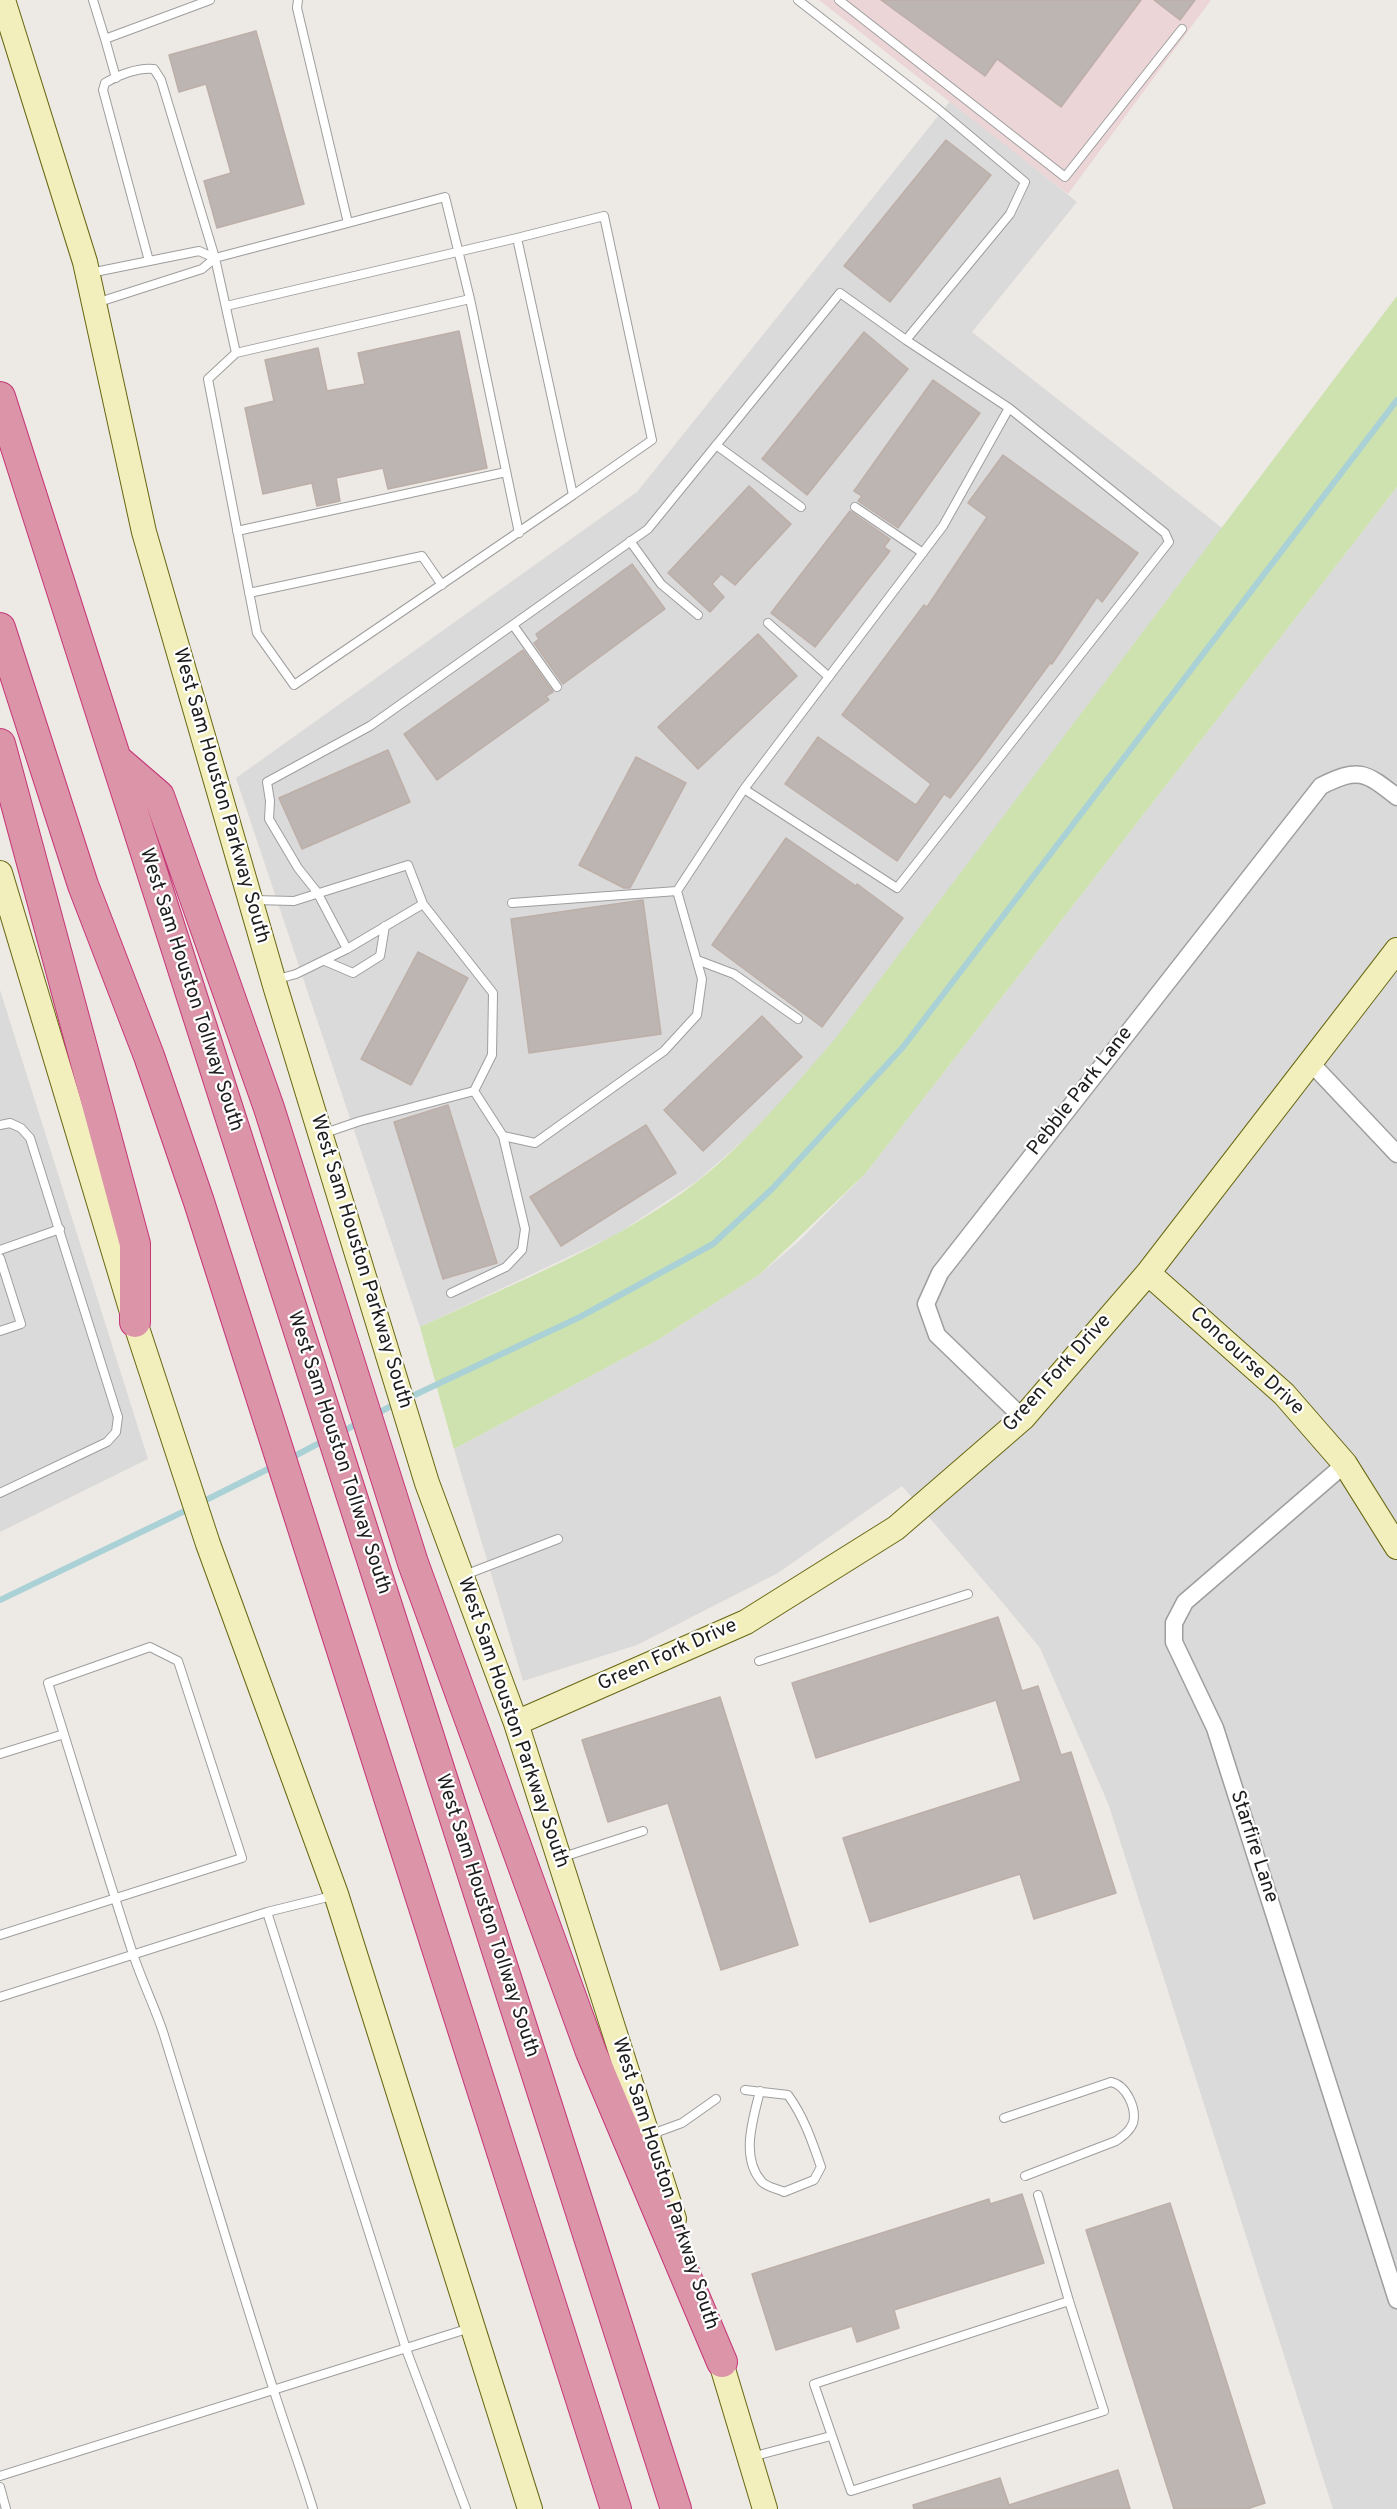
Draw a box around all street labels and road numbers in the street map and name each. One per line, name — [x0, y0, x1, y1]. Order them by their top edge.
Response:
street label: West Sam Houston Parkway South — [166, 646, 274, 946]
street label: West Sam Houston Tollway South — [133, 845, 247, 1135]
street label: Pebble Park Lane — [1023, 1023, 1139, 1161]
street label: West Sam Houston Parkway South — [304, 1112, 416, 1412]
street label: Concourse Drive — [1184, 1303, 1308, 1421]
street label: West Sam Houston Tollway South — [281, 1308, 395, 1598]
street label: Green Fork Drive — [999, 1310, 1117, 1438]
street label: West Sam Houston Parkway South — [451, 1574, 573, 1872]
street label: Green Fork Drive — [595, 1614, 741, 1698]
street label: West Sam Houston Tollway South — [429, 1771, 543, 2061]
street label: Starfire Lane — [1224, 1788, 1282, 1906]
street label: West Sam Houston Parkway South — [605, 2035, 723, 2333]

